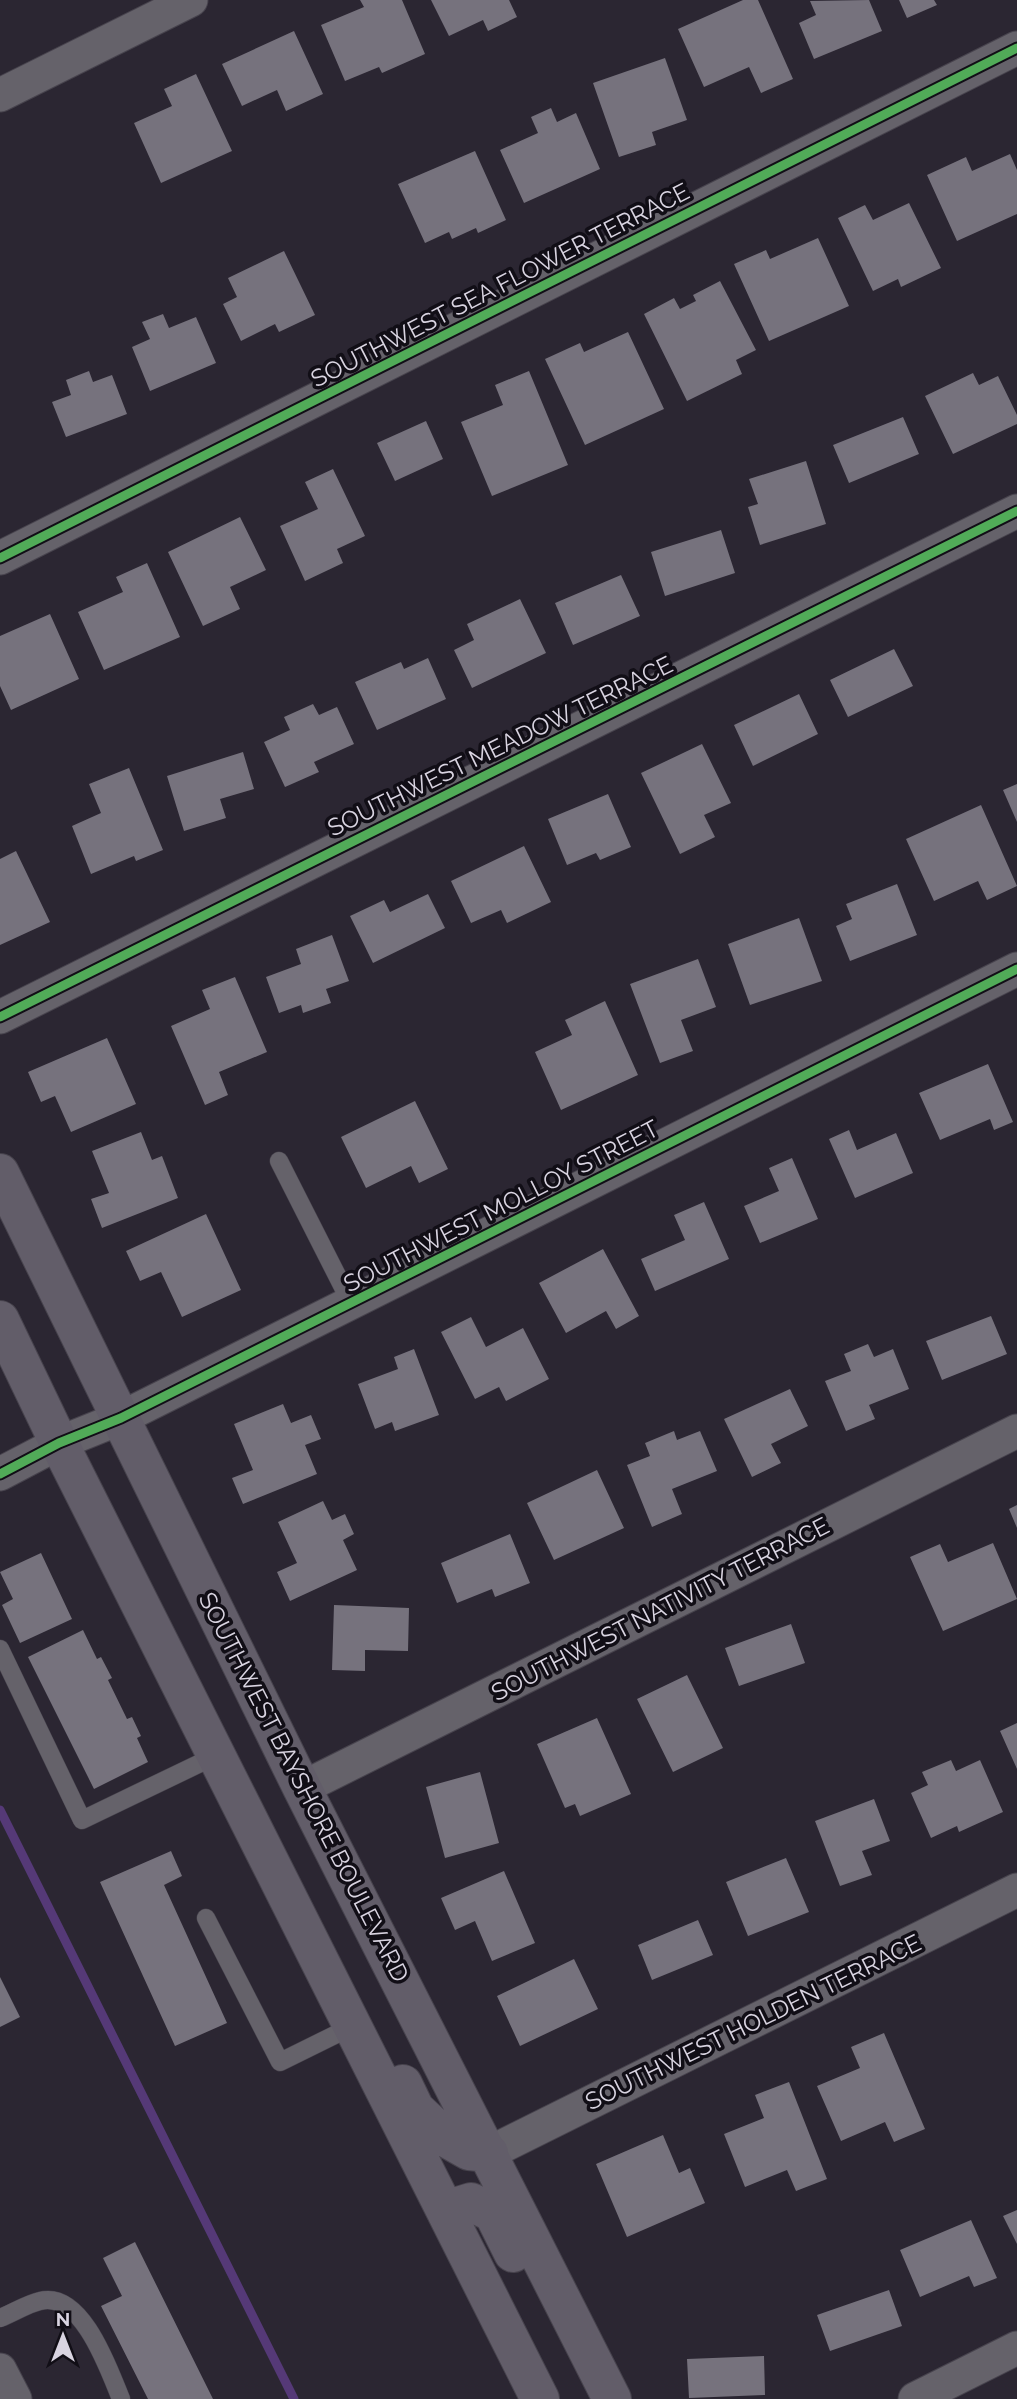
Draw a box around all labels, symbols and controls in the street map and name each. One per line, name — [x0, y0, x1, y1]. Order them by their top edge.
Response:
street label: SOUTHWEST SEA FLOWER TERRACE — [306, 177, 694, 393]
street label: SOUTHWEST MEADOW TERRACE — [323, 650, 677, 842]
street label: SOUTHWEST MOLLOY STREET — [338, 1113, 664, 1298]
street label: SOUTHWEST NATIVITY TERRACE — [486, 1511, 834, 1707]
street label: SOUTHWEST BAYSHORE BOULEVARD — [193, 1587, 415, 1987]
street label: SOUTHWEST HOLDEN TERRACE — [580, 1928, 926, 2116]
north arrow — [28, 2301, 98, 2371]
text: N — [56, 2308, 70, 2330]

